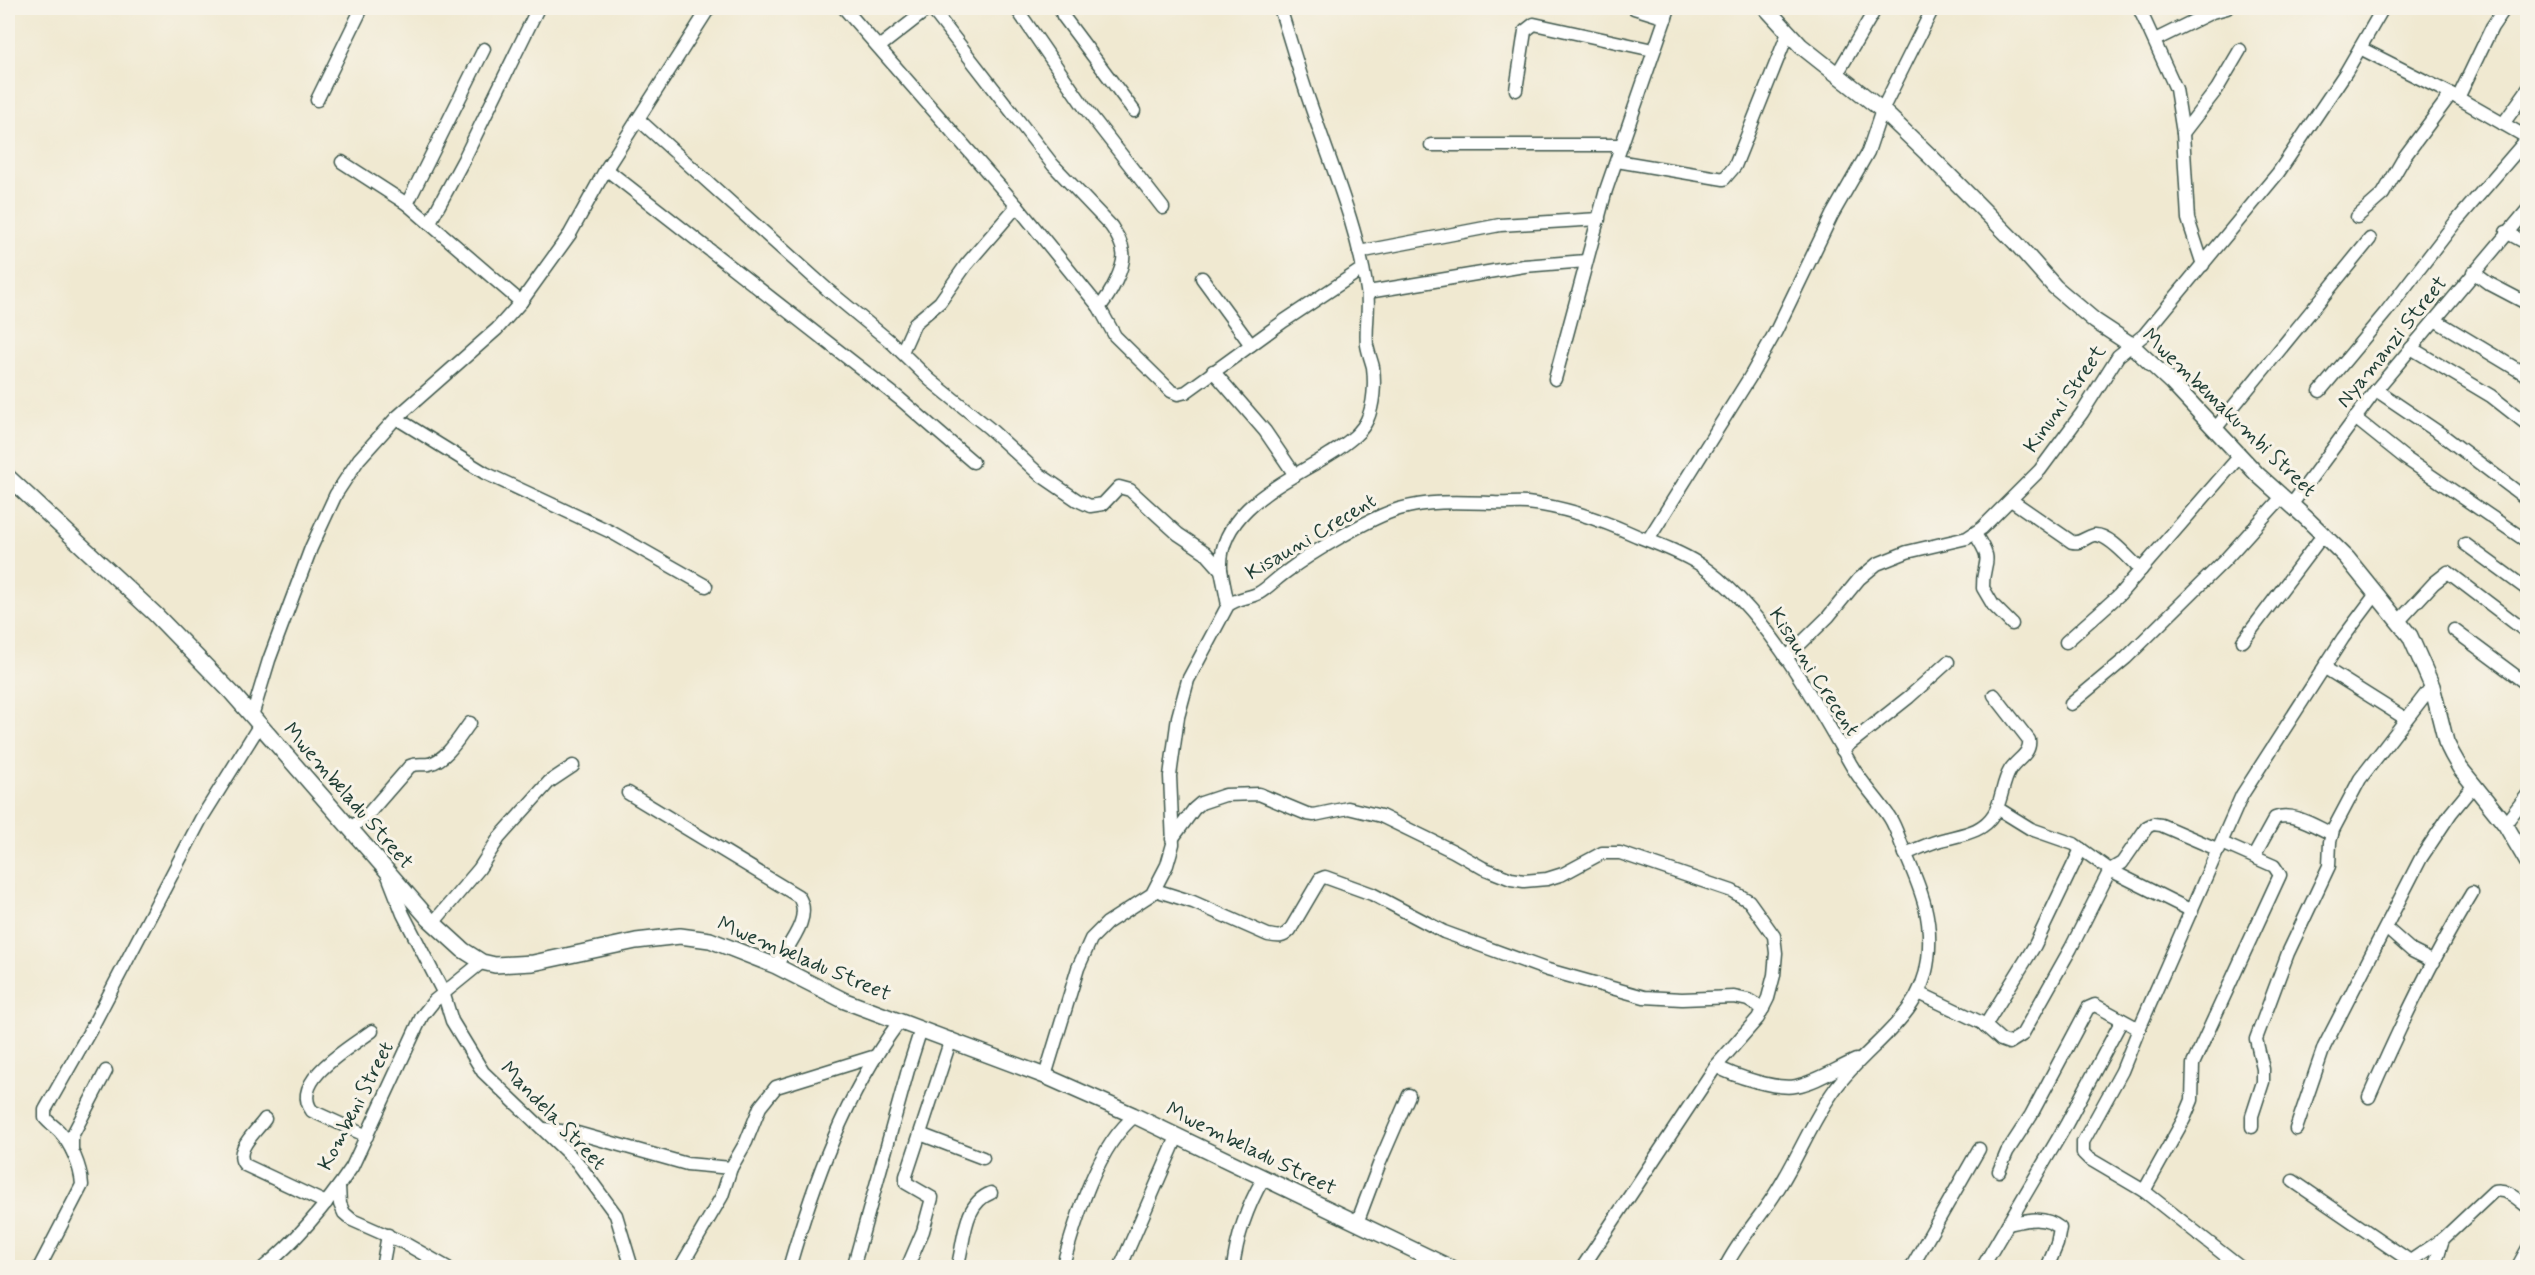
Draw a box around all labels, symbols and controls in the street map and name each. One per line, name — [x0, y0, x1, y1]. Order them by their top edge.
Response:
street label: Nyamanzi Street — [2330, 270, 2454, 414]
street label: Mwembemakumbi Street — [2136, 322, 2322, 504]
street label: Kinuni Street — [2017, 339, 2113, 459]
street label: Kisauni Crecent — [1240, 487, 1382, 587]
street label: Kisauni Crecent — [1762, 602, 1866, 742]
street label: Mwembeladu Street — [276, 717, 420, 876]
street label: Mwembeladu Street — [713, 910, 895, 1008]
street label: Kombeni Street — [311, 1036, 401, 1175]
street label: Mandela Street — [494, 1055, 612, 1177]
street label: Mwembeladu Street — [1161, 1096, 1341, 1202]

